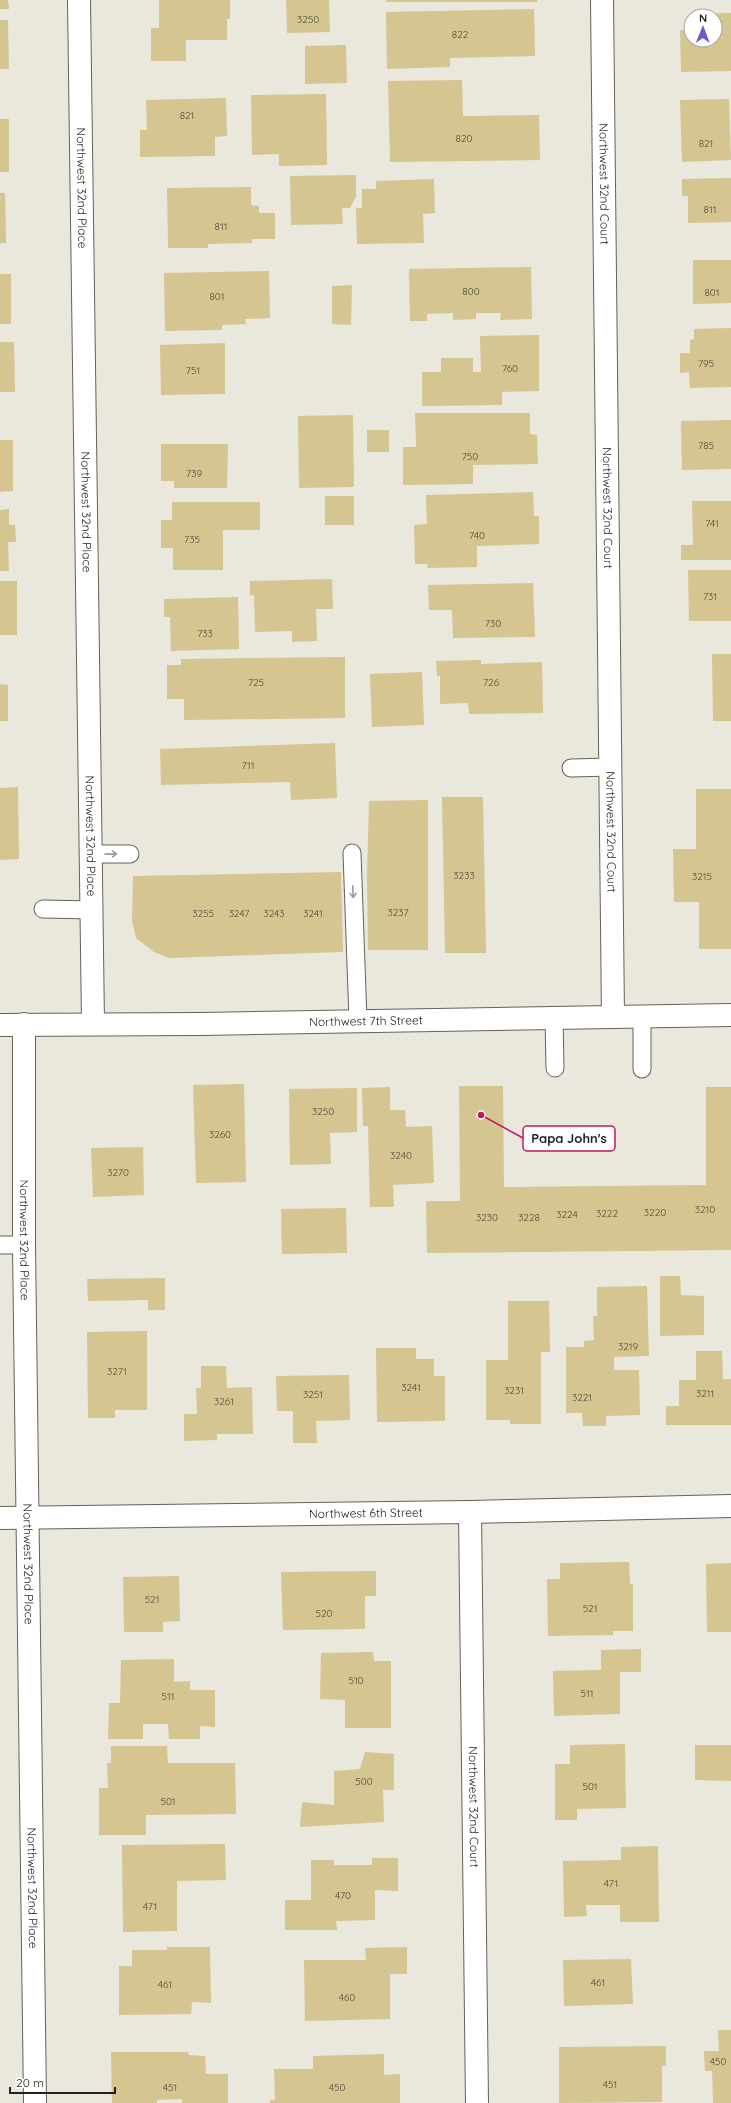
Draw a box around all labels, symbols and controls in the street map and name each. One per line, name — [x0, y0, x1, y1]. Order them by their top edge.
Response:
north arrow — [683, 8, 723, 48]
text: N — [699, 11, 707, 25]
house number: 3250 — [297, 13, 319, 26]
house number: 822 — [452, 28, 469, 41]
house number: 821 — [180, 109, 194, 122]
street label: Northwest 32nd Court — [596, 123, 613, 245]
street label: Northwest 32nd Place — [74, 127, 90, 249]
house number: 820 — [456, 132, 472, 145]
house number: 821 — [699, 137, 713, 150]
house number: 811 — [704, 203, 716, 216]
house number: 811 — [215, 220, 227, 233]
house number: 800 — [462, 285, 480, 298]
house number: 801 — [704, 286, 720, 299]
house number: 801 — [209, 290, 225, 303]
house number: 795 — [698, 357, 714, 370]
house number: 760 — [502, 362, 518, 375]
house number: 751 — [186, 364, 200, 377]
house number: 785 — [698, 439, 714, 452]
street label: Northwest 32nd Court — [600, 447, 616, 569]
house number: 750 — [462, 450, 478, 463]
street label: Northwest 32nd Place — [78, 451, 95, 573]
house number: 739 — [186, 467, 202, 480]
house number: 741 — [705, 517, 719, 530]
house number: 740 — [469, 529, 485, 542]
house number: 735 — [184, 533, 200, 546]
house number: 731 — [703, 590, 717, 603]
house number: 730 — [485, 617, 501, 630]
house number: 733 — [197, 627, 213, 640]
house number: 725 — [248, 676, 264, 689]
house number: 726 — [483, 676, 500, 689]
house number: 711 — [241, 759, 255, 772]
street label: Northwest 32nd Court — [603, 771, 620, 893]
street label: Northwest 32nd Place — [83, 775, 99, 897]
one-way arrow — [104, 850, 117, 858]
house number: 3233 — [453, 869, 475, 882]
house number: 3215 — [692, 870, 712, 883]
one-way arrow — [349, 885, 357, 898]
house number: 3237 — [387, 906, 409, 919]
house number: 3255 — [192, 907, 214, 920]
house number: 3247 — [229, 907, 249, 920]
house number: 3243 — [263, 907, 285, 920]
house number: 3241 — [303, 907, 323, 920]
street label: Northwest 7th Street — [309, 1012, 423, 1029]
house number: 3250 — [312, 1105, 334, 1118]
callout: Papa John's — [523, 1126, 615, 1151]
house number: 3260 — [209, 1128, 231, 1141]
text: Papa John's — [531, 1130, 607, 1146]
house number: 3240 — [390, 1149, 412, 1162]
house number: 3270 — [107, 1166, 129, 1179]
street label: Northwest 32nd Place — [17, 1180, 33, 1301]
house number: 3210 — [695, 1203, 715, 1216]
house number: 3220 — [644, 1206, 666, 1219]
house number: 3222 — [596, 1207, 618, 1220]
house number: 3224 — [556, 1208, 578, 1221]
house number: 3230 — [476, 1211, 498, 1224]
house number: 3228 — [518, 1211, 540, 1224]
house number: 3219 — [618, 1340, 638, 1353]
house number: 3271 — [107, 1365, 127, 1378]
house number: 3241 — [401, 1381, 421, 1394]
house number: 3231 — [504, 1384, 524, 1397]
house number: 3211 — [696, 1387, 714, 1400]
house number: 3251 — [303, 1388, 323, 1401]
house number: 3221 — [572, 1391, 592, 1404]
house number: 3261 — [214, 1395, 234, 1408]
street label: Northwest 32nd Place — [20, 1503, 37, 1625]
street label: Northwest 6th Street — [309, 1505, 423, 1521]
house number: 521 — [145, 1593, 159, 1606]
house number: 521 — [583, 1602, 597, 1615]
house number: 520 — [316, 1607, 333, 1620]
house number: 510 — [348, 1674, 364, 1687]
house number: 511 — [581, 1687, 593, 1700]
house number: 511 — [162, 1690, 174, 1703]
street label: Northwest 32nd Court — [466, 1746, 482, 1868]
house number: 500 — [355, 1775, 373, 1788]
house number: 501 — [582, 1780, 598, 1793]
house number: 501 — [160, 1795, 176, 1808]
street label: Northwest 32nd Place — [24, 1827, 41, 1949]
house number: 471 — [604, 1877, 618, 1890]
house number: 470 — [335, 1889, 351, 1902]
house number: 471 — [143, 1900, 157, 1913]
house number: 461 — [591, 1976, 605, 1989]
house number: 461 — [158, 1978, 172, 1991]
house number: 460 — [339, 1991, 355, 2004]
house number: 450 — [710, 2055, 726, 2068]
scale bar — [10, 2069, 115, 2095]
text: 20 m — [16, 2075, 44, 2090]
house number: 451 — [603, 2078, 617, 2091]
house number: 451 — [163, 2081, 177, 2094]
house number: 450 — [329, 2081, 345, 2094]

